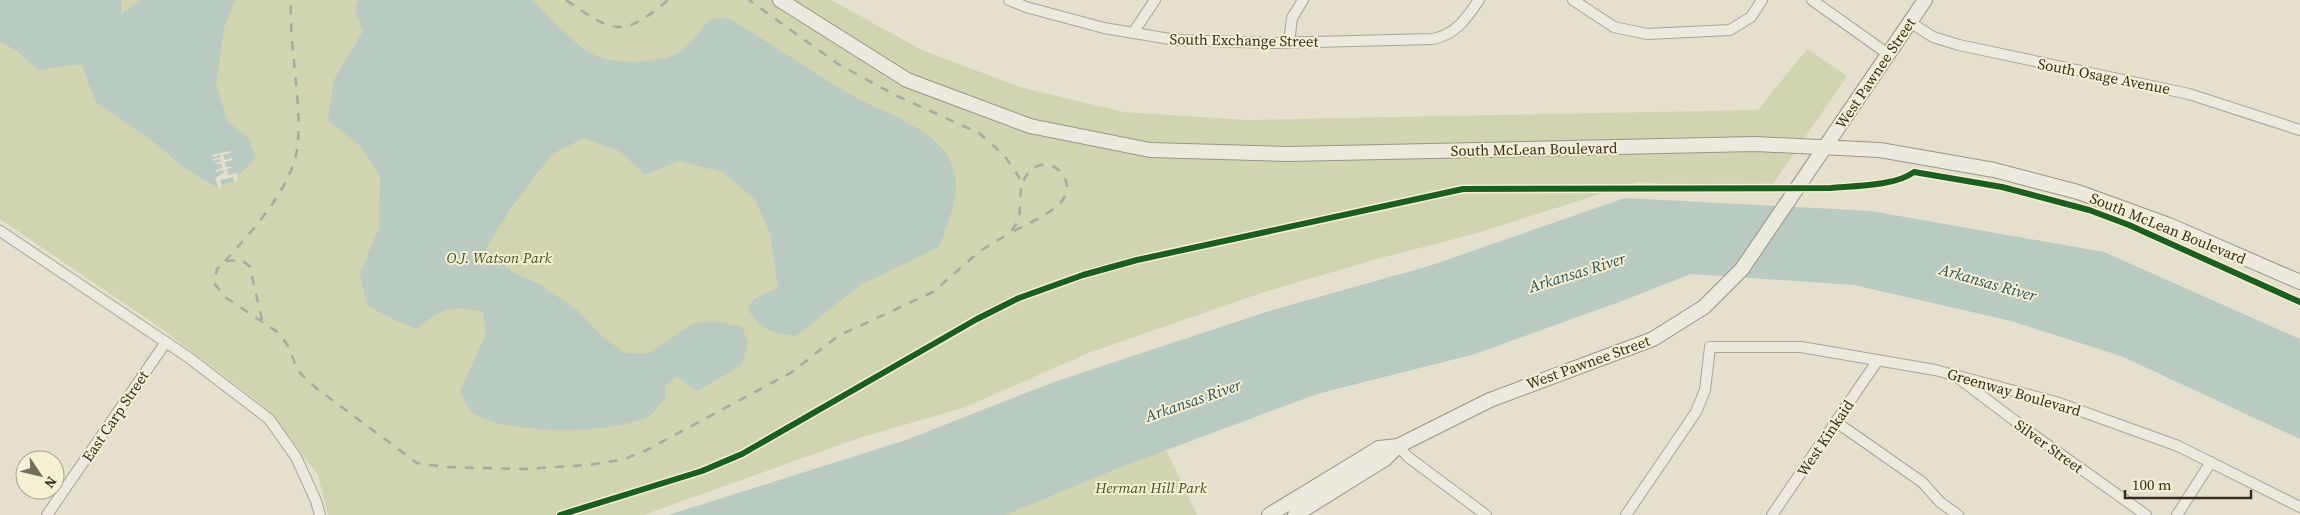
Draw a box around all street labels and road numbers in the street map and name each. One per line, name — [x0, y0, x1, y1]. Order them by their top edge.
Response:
street label: West Pawnee Street — [1830, 13, 1920, 133]
street label: South Exchange Street — [1169, 28, 1319, 52]
street label: South Osage Avenue — [2036, 53, 2172, 99]
street label: South McLean Boulevard — [1450, 137, 1618, 161]
street label: South McLean Boulevard — [2087, 187, 2250, 269]
street label: West Pawnee Street — [1523, 330, 1653, 394]
street label: Greenway Boulevard — [1945, 363, 2084, 421]
street label: East Carp Street — [77, 366, 153, 466]
street label: West Kinkaid — [1792, 395, 1859, 480]
street label: Silver Street — [2010, 414, 2088, 478]

